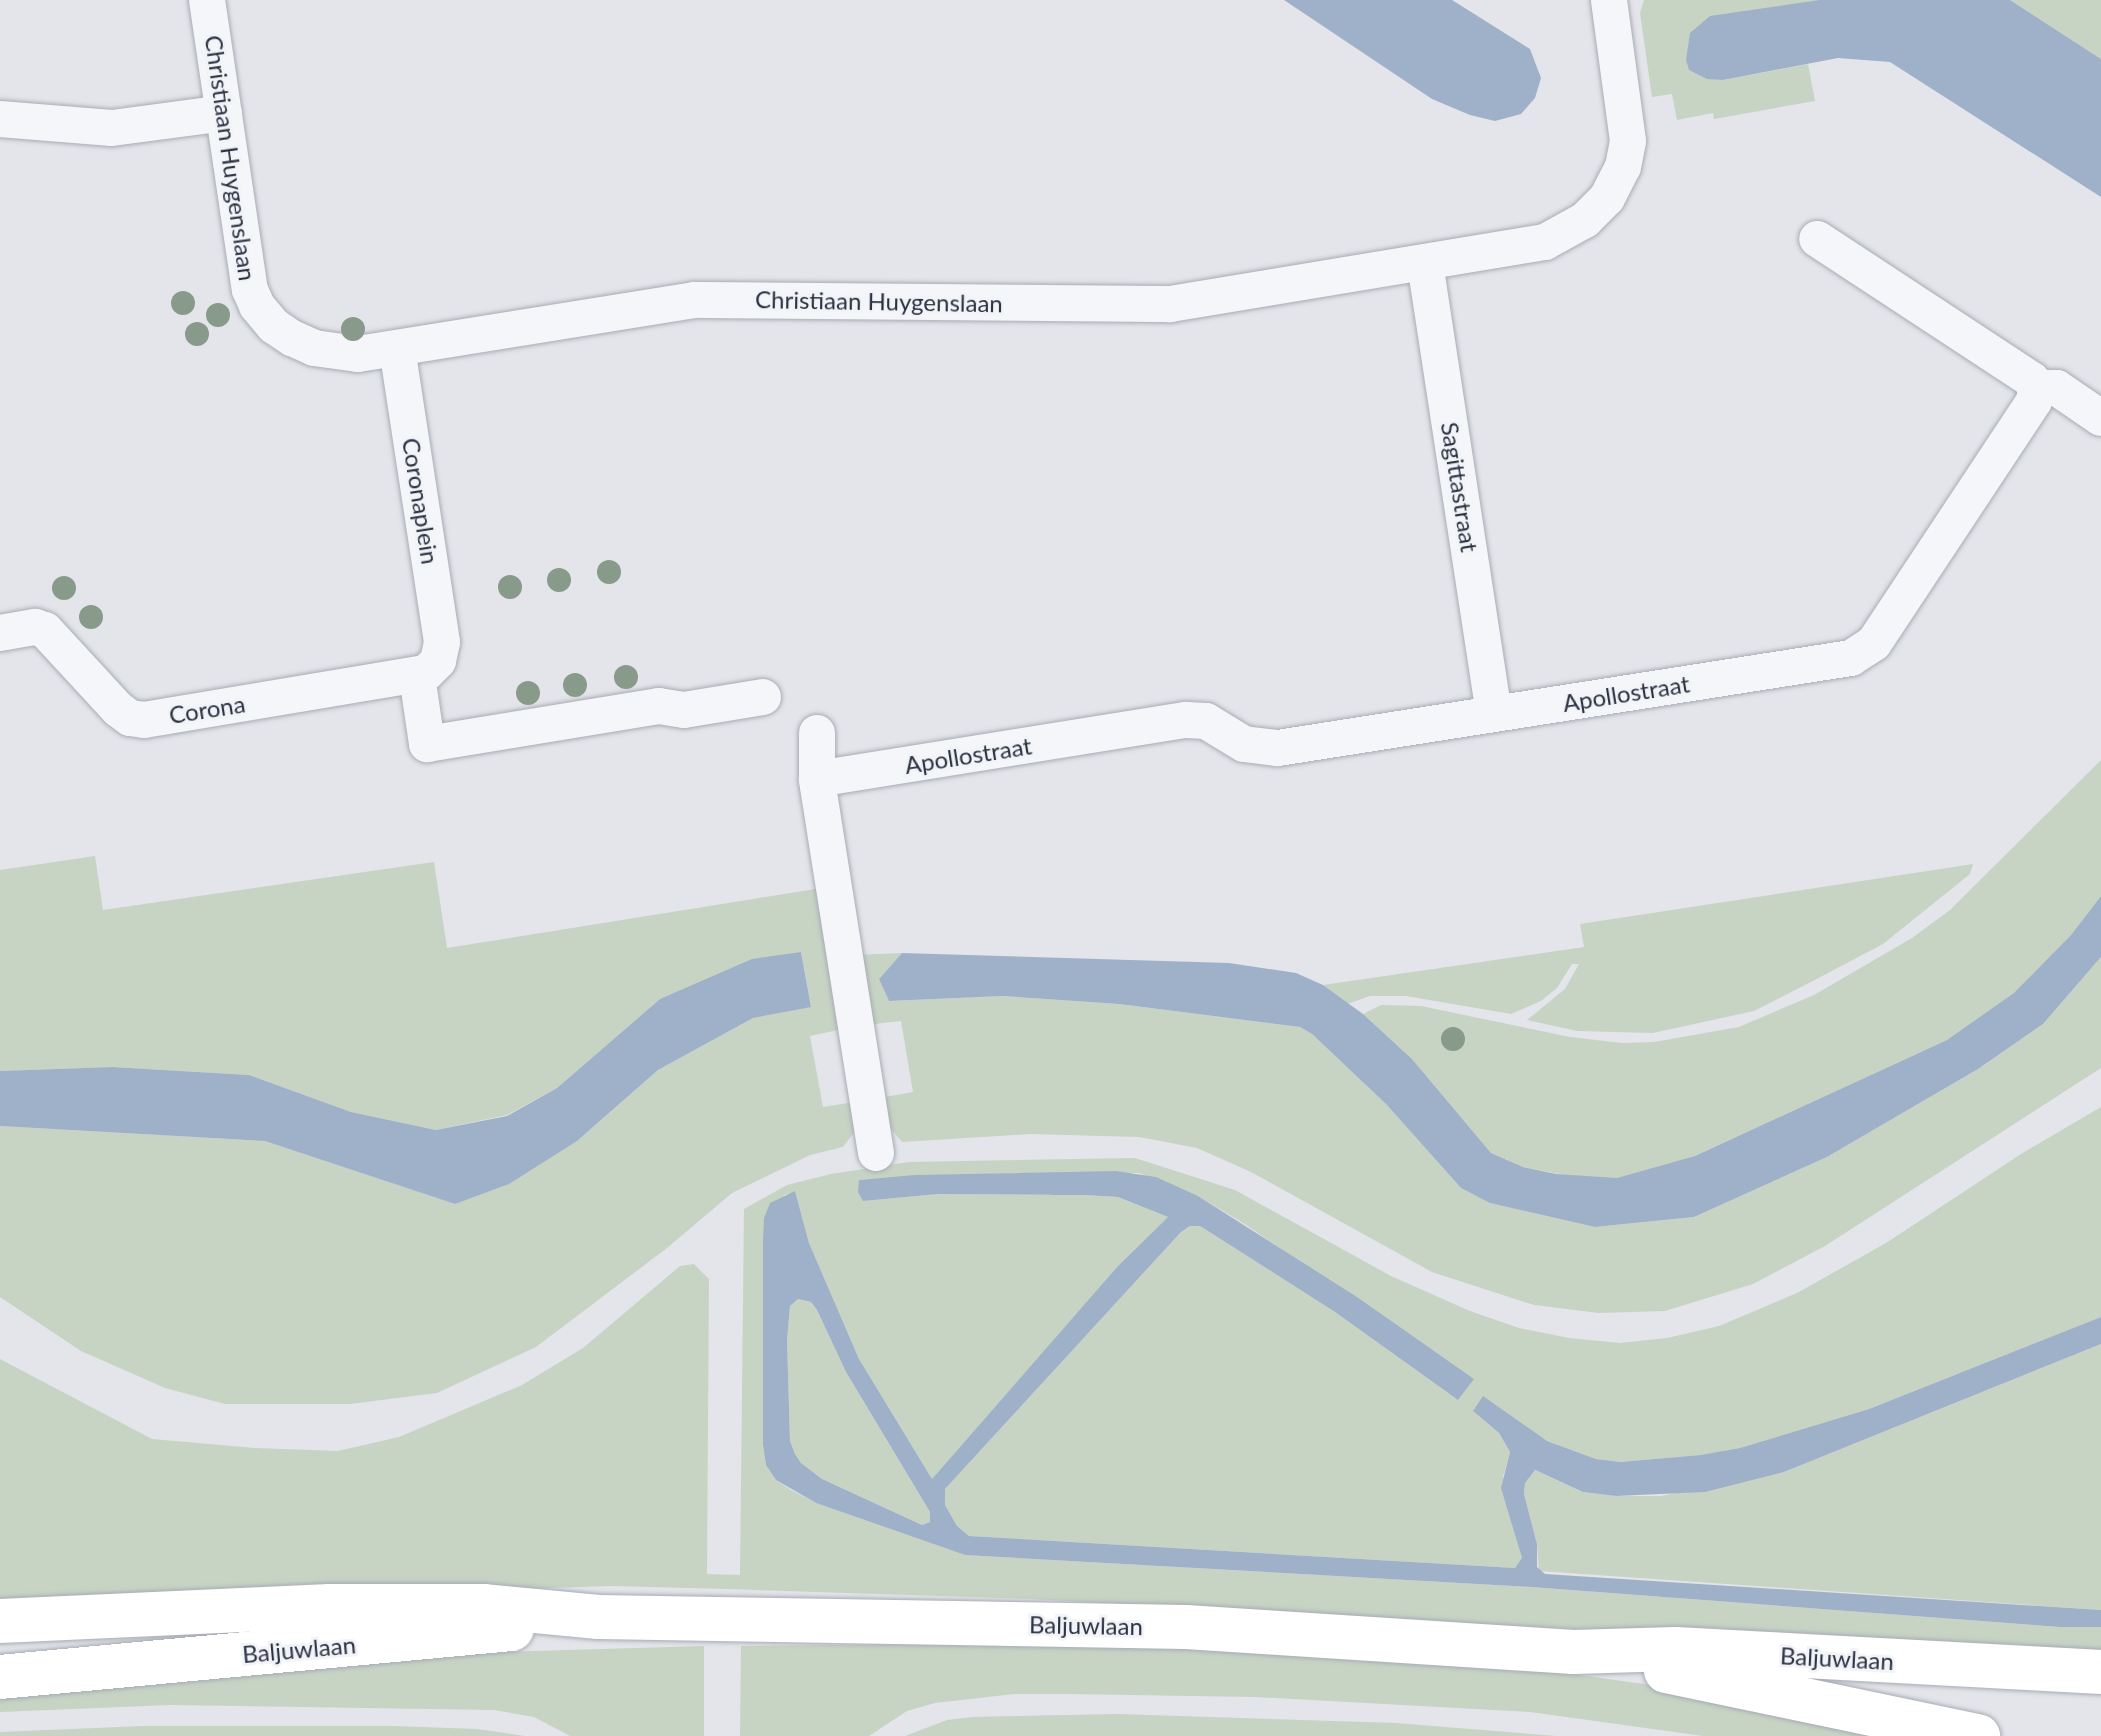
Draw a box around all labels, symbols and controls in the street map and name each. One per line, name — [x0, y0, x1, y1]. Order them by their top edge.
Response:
street label: Christiaan Huygenslaan — [200, 33, 262, 283]
street label: Christiaan Huygenslaan — [755, 284, 1003, 318]
street label: Sagittastraat — [1436, 420, 1484, 554]
street label: Coronaplein — [397, 436, 445, 566]
street label: Apollostraat — [1561, 669, 1691, 717]
street label: Corona — [167, 689, 247, 729]
street label: Apollostraat — [903, 731, 1033, 779]
street label: Baljuwlaan — [1029, 1610, 1143, 1640]
street label: Baljuwlaan — [241, 1630, 357, 1668]
street label: Baljuwlaan — [1779, 1641, 1895, 1675]

